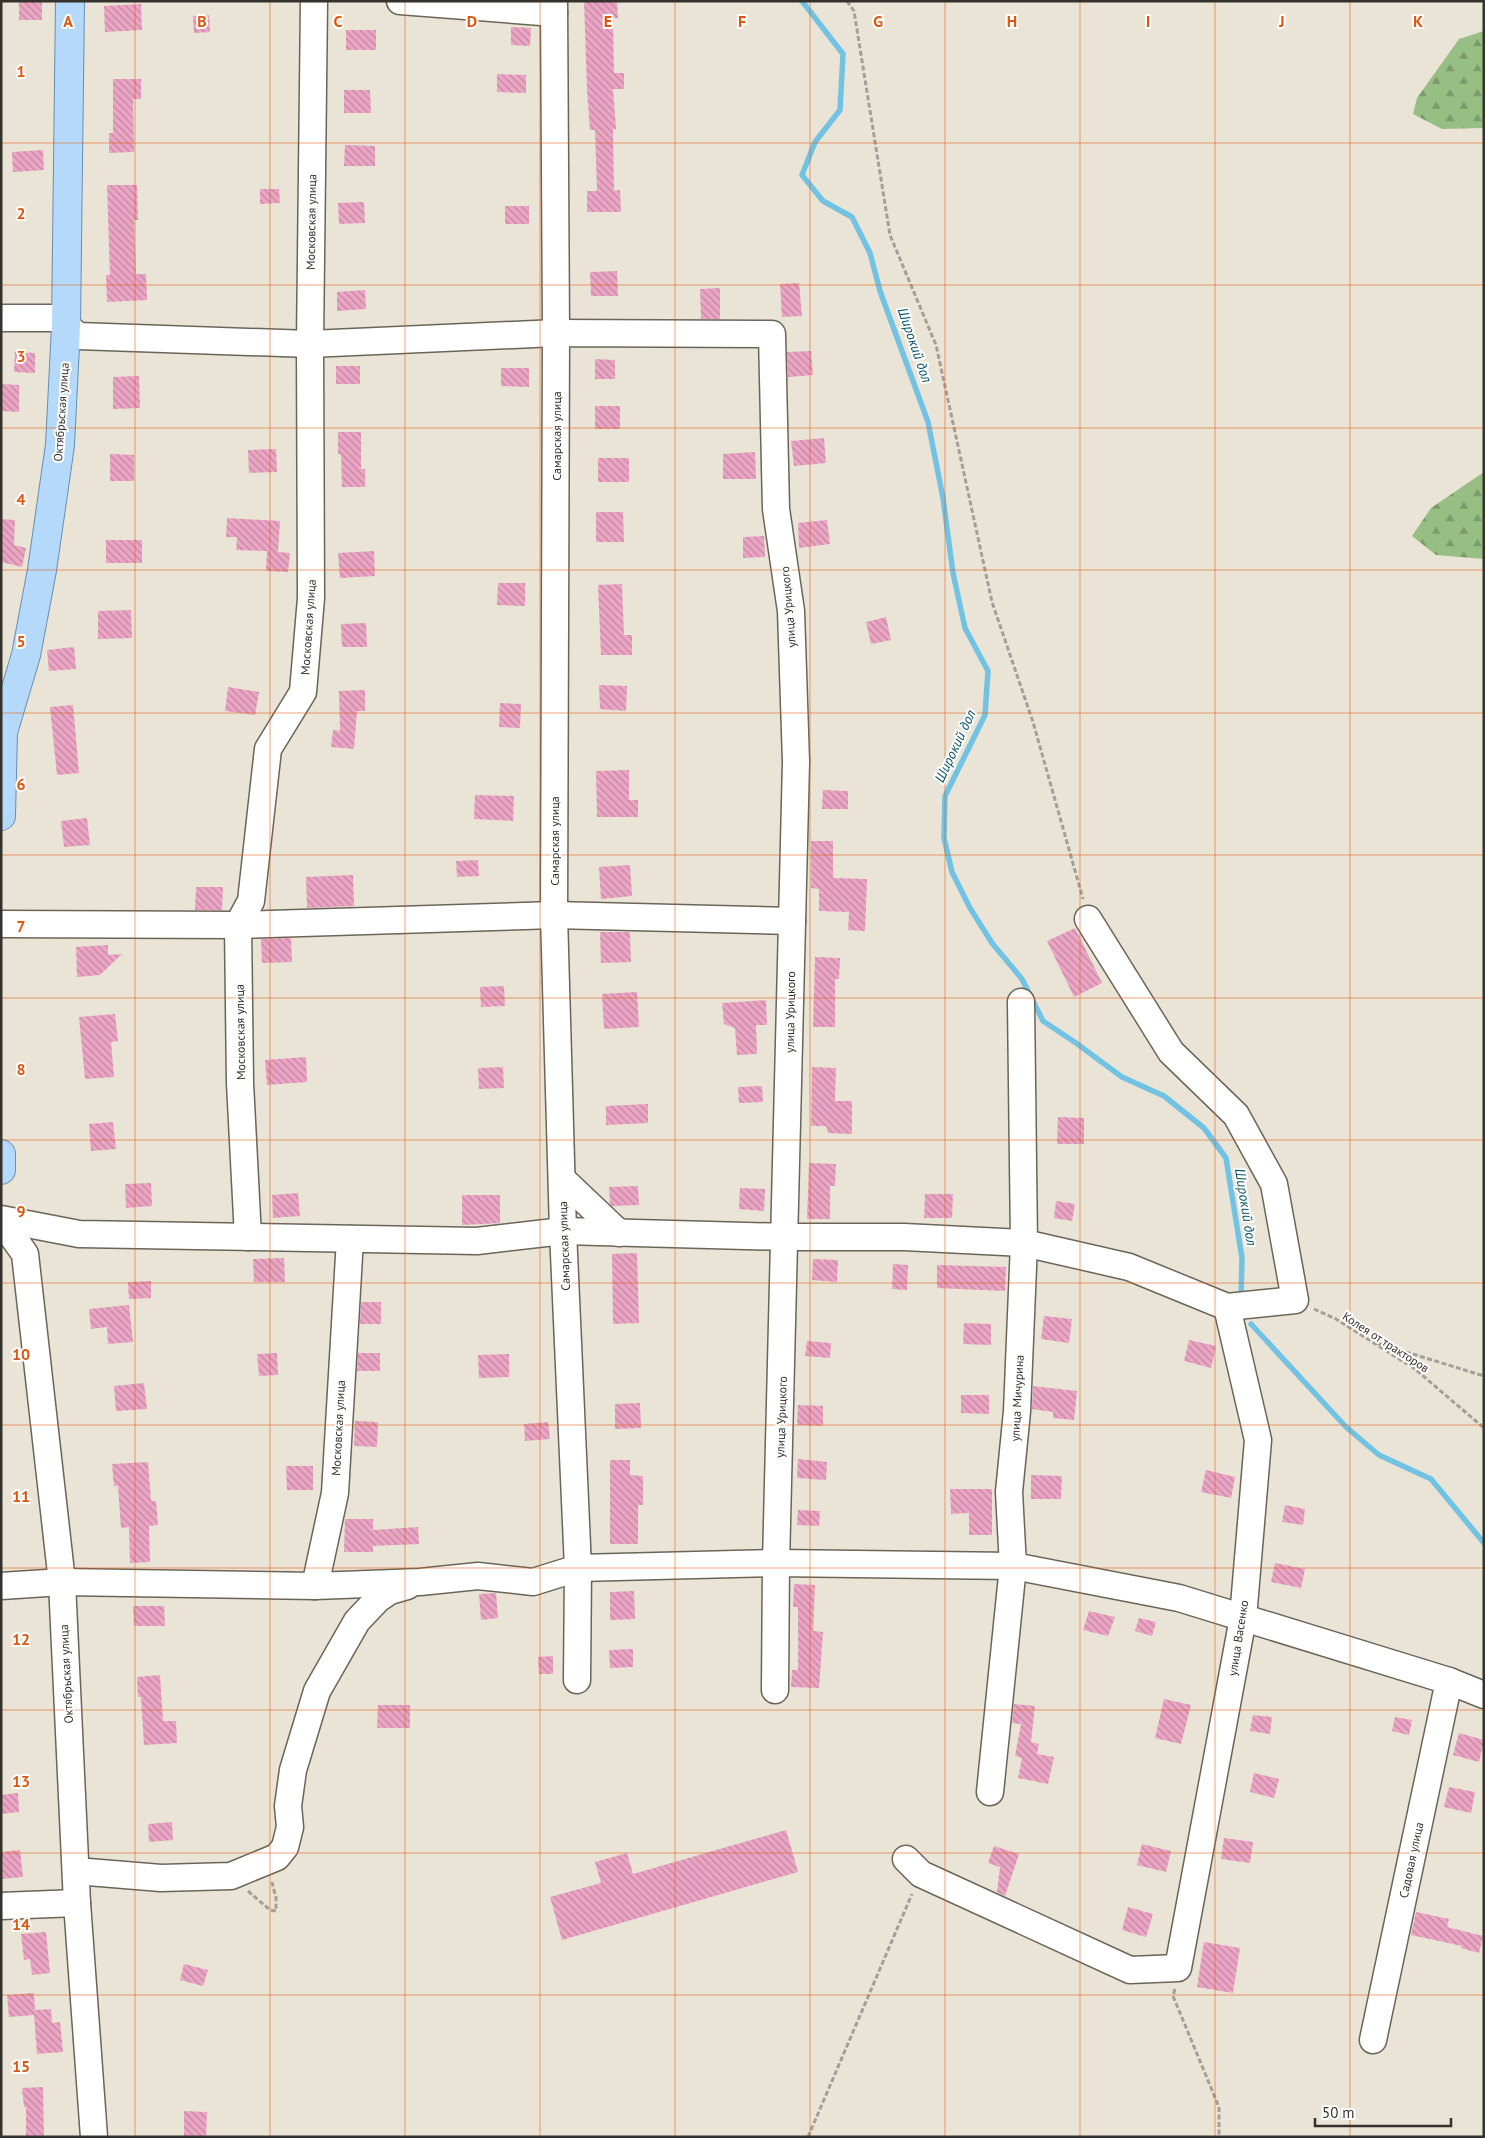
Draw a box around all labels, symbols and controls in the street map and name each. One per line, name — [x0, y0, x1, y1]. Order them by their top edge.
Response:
text: A — [63, 11, 73, 31]
text: B — [197, 11, 207, 31]
text: C — [334, 11, 343, 31]
text: D — [467, 11, 477, 31]
text: E — [604, 11, 612, 31]
text: F — [738, 11, 746, 31]
text: G — [873, 11, 883, 31]
text: H — [1007, 11, 1017, 31]
text: I — [1146, 11, 1150, 31]
text: J — [1278, 11, 1285, 31]
text: K — [1413, 11, 1423, 31]
text: 1 — [16, 61, 26, 81]
street label: Московская улица — [303, 174, 319, 270]
text: 2 — [16, 203, 26, 223]
water label: Широкий дол — [894, 305, 936, 385]
text: 3 — [16, 346, 26, 366]
street label: Октябрьская улица — [50, 362, 72, 462]
street label: Самарская улица — [549, 391, 564, 481]
text: 4 — [16, 489, 26, 509]
street label: улица Урицкого — [777, 566, 799, 648]
street label: Московская улица — [297, 579, 319, 675]
text: 5 — [16, 631, 26, 651]
water label: Широкий дол — [930, 707, 980, 785]
text: 6 — [16, 774, 26, 794]
street label: Самарская улица — [547, 796, 562, 886]
text: 7 — [16, 916, 26, 936]
street label: улица Урицкого — [782, 971, 798, 1053]
street label: Московская улица — [232, 984, 248, 1080]
text: 8 — [16, 1059, 26, 1079]
water label: Широкий дол — [1231, 1167, 1261, 1247]
text: 9 — [16, 1201, 26, 1221]
street label: Самарская улица — [555, 1201, 573, 1291]
street label: Колея от тракторов — [1340, 1308, 1432, 1376]
text: 10 — [12, 1344, 30, 1364]
street label: улица Мичурина — [1007, 1354, 1027, 1442]
street label: улица Урицкого — [772, 1376, 790, 1458]
street label: Московская улица — [328, 1380, 348, 1476]
text: 11 — [12, 1486, 30, 1506]
street label: улица Васенко — [1225, 1599, 1251, 1677]
street label: Октябрьская улица — [56, 1624, 76, 1724]
text: 12 — [12, 1629, 30, 1649]
text: 13 — [12, 1771, 30, 1791]
street label: Садовая улица — [1396, 1821, 1426, 1899]
text: 14 — [12, 1914, 30, 1934]
text: 15 — [12, 2056, 30, 2076]
scale bar — [1315, 2096, 1451, 2128]
text: 50 m — [1322, 2103, 1355, 2122]

